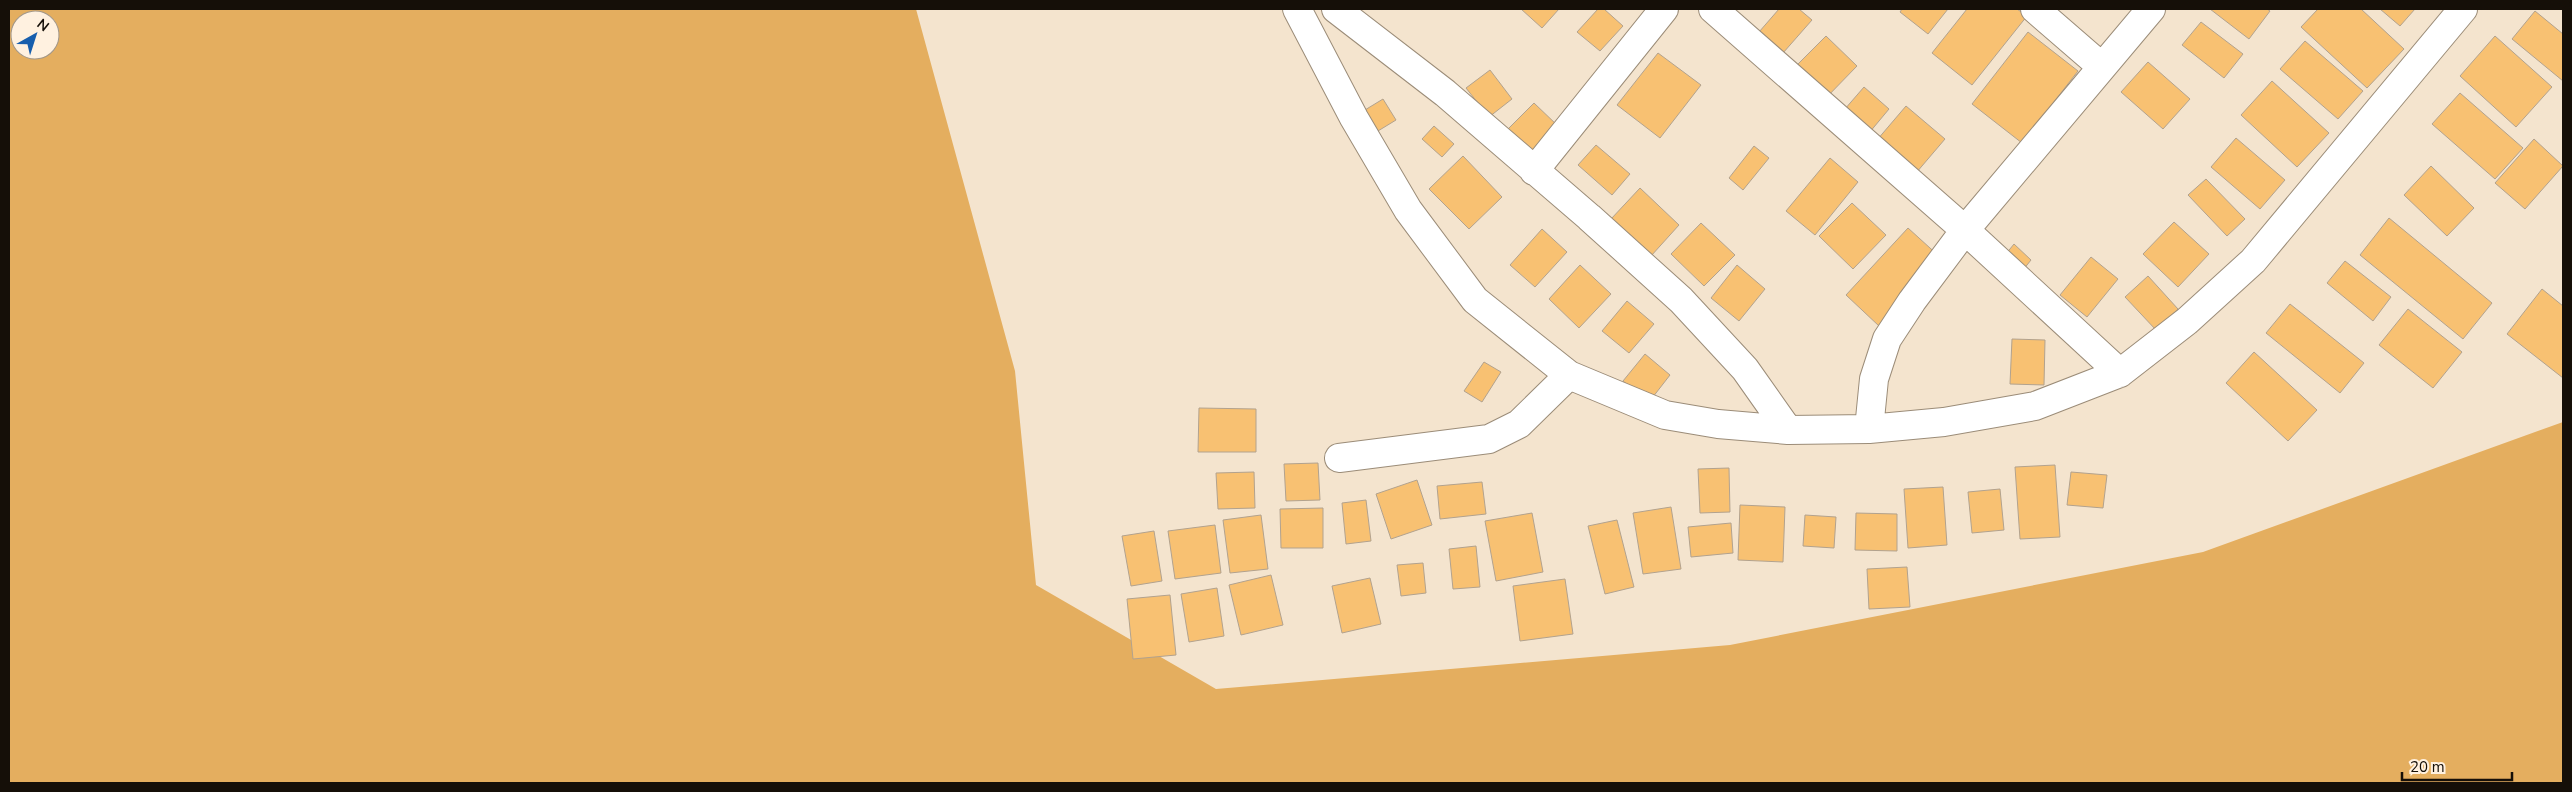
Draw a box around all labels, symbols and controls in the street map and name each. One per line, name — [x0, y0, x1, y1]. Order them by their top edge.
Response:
north arrow — [10, 10, 60, 60]
text: N — [33, 15, 53, 36]
scale bar — [2402, 750, 2512, 782]
text: 20 m — [2410, 757, 2445, 777]

